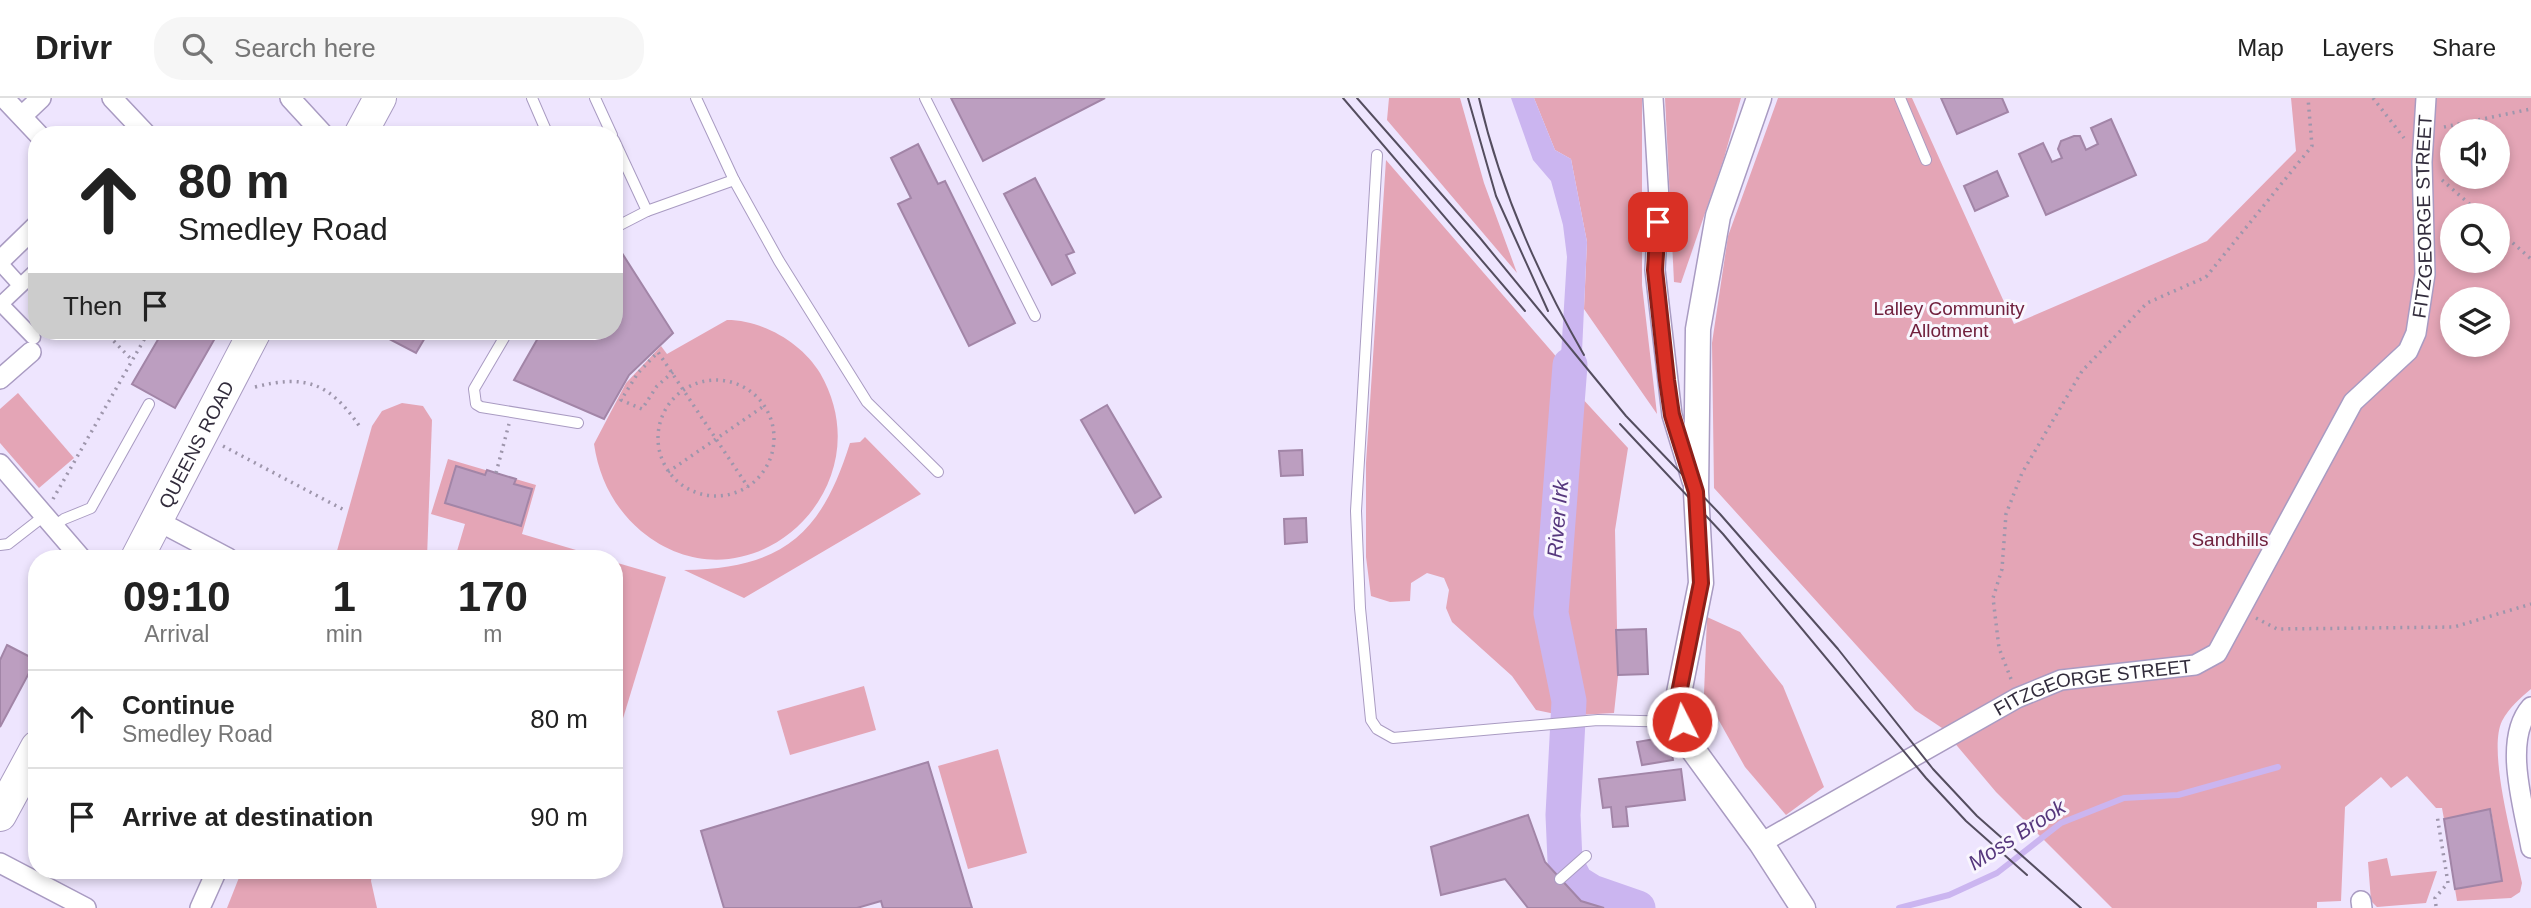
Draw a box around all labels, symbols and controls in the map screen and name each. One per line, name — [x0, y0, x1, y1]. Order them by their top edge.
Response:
search box — [154, 17, 644, 80]
text: Drivr — [35, 29, 112, 66]
icon: search — [178, 29, 216, 67]
text: Search here — [234, 33, 376, 63]
text: Map — [2237, 34, 2284, 61]
text: Layers — [2322, 34, 2394, 61]
text: Share — [2432, 34, 2496, 61]
street label: FITZGEORGE STREET — [2408, 114, 2436, 320]
map controls — [2440, 119, 2510, 357]
button: sound — [2440, 119, 2510, 189]
icon: ahead — [63, 154, 154, 245]
text: 80 m — [178, 154, 290, 208]
pin — [1628, 192, 1688, 252]
icon: arrive — [1639, 203, 1677, 241]
button: search — [2440, 203, 2510, 273]
text: Smedley Road — [178, 211, 388, 247]
icon: arrive — [136, 287, 174, 325]
button: layers — [2440, 287, 2510, 357]
text: Then — [63, 291, 122, 321]
park label: Lalley Community Allotment — [1874, 298, 2025, 341]
street label: QUEENS ROAD — [155, 377, 238, 512]
water label: River Irk — [1543, 478, 1572, 559]
park label: Sandhills — [2191, 529, 2269, 550]
text: 09:10 — [123, 573, 231, 620]
text: 1 — [332, 573, 356, 620]
text: 170 — [458, 573, 528, 620]
text: Arrival — [144, 621, 209, 647]
text: min — [326, 621, 363, 647]
text: m — [483, 621, 502, 647]
street label: FITZGEORGE STREET — [1990, 655, 2193, 720]
position arrow — [1645, 685, 1719, 759]
text: Continue — [122, 690, 235, 720]
icon: ahead — [63, 700, 101, 738]
text: 80 m — [530, 704, 588, 734]
text: Smedley Road — [122, 721, 273, 747]
water label: Moss Brook — [1964, 794, 2071, 874]
icon: arrive — [63, 798, 101, 836]
text: Arrive at destination — [122, 802, 373, 832]
text: 90 m — [530, 802, 588, 832]

